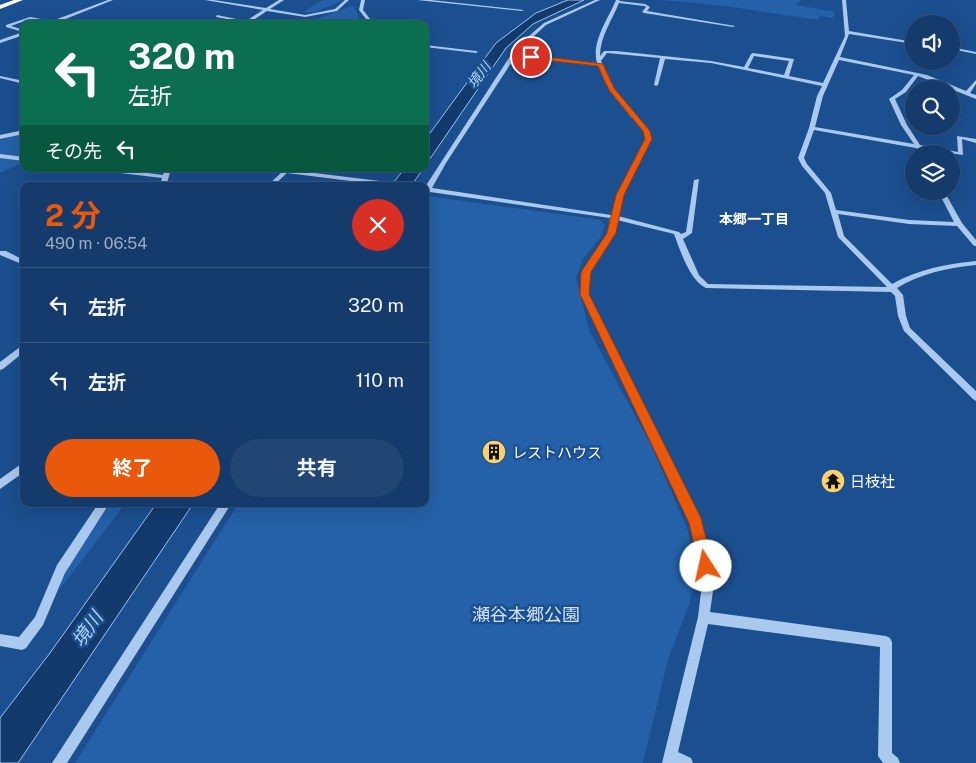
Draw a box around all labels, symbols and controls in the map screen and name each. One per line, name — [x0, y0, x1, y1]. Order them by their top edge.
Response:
map controls — [905, 15, 960, 200]
button: sound — [905, 15, 960, 70]
text: 320 m — [128, 36, 235, 77]
pin — [510, 36, 552, 78]
icon: left — [45, 40, 110, 105]
icon: arrive — [517, 43, 545, 71]
water label: 境川 — [464, 57, 495, 91]
button: search — [905, 80, 960, 135]
text: 左折 — [128, 83, 172, 109]
icon: left — [112, 135, 140, 163]
text: その先 — [45, 140, 102, 162]
button: layers — [905, 145, 960, 200]
text: 2 分 — [45, 197, 101, 233]
button: close — [352, 199, 404, 251]
district label: 本郷一丁目 — [719, 211, 789, 227]
text: 490 m · 06:54 — [45, 234, 147, 253]
icon: left — [45, 291, 73, 319]
text: 320 m — [348, 294, 404, 316]
text: 左折 — [88, 296, 126, 318]
icon: left — [45, 366, 73, 394]
text: 110 m — [356, 369, 404, 391]
text: 左折 — [88, 371, 126, 393]
button: 終了 — [45, 439, 220, 497]
button: 共有 — [230, 439, 404, 497]
building icon: レストハウス — [481, 439, 507, 465]
place label: レストハウス — [512, 444, 602, 461]
temple icon: 日枝社 — [820, 468, 846, 494]
place label: 日枝社 — [850, 473, 895, 490]
position arrow — [679, 539, 731, 591]
park label: 瀬谷本郷公園 — [472, 604, 580, 625]
water label: 境川 — [67, 605, 108, 651]

